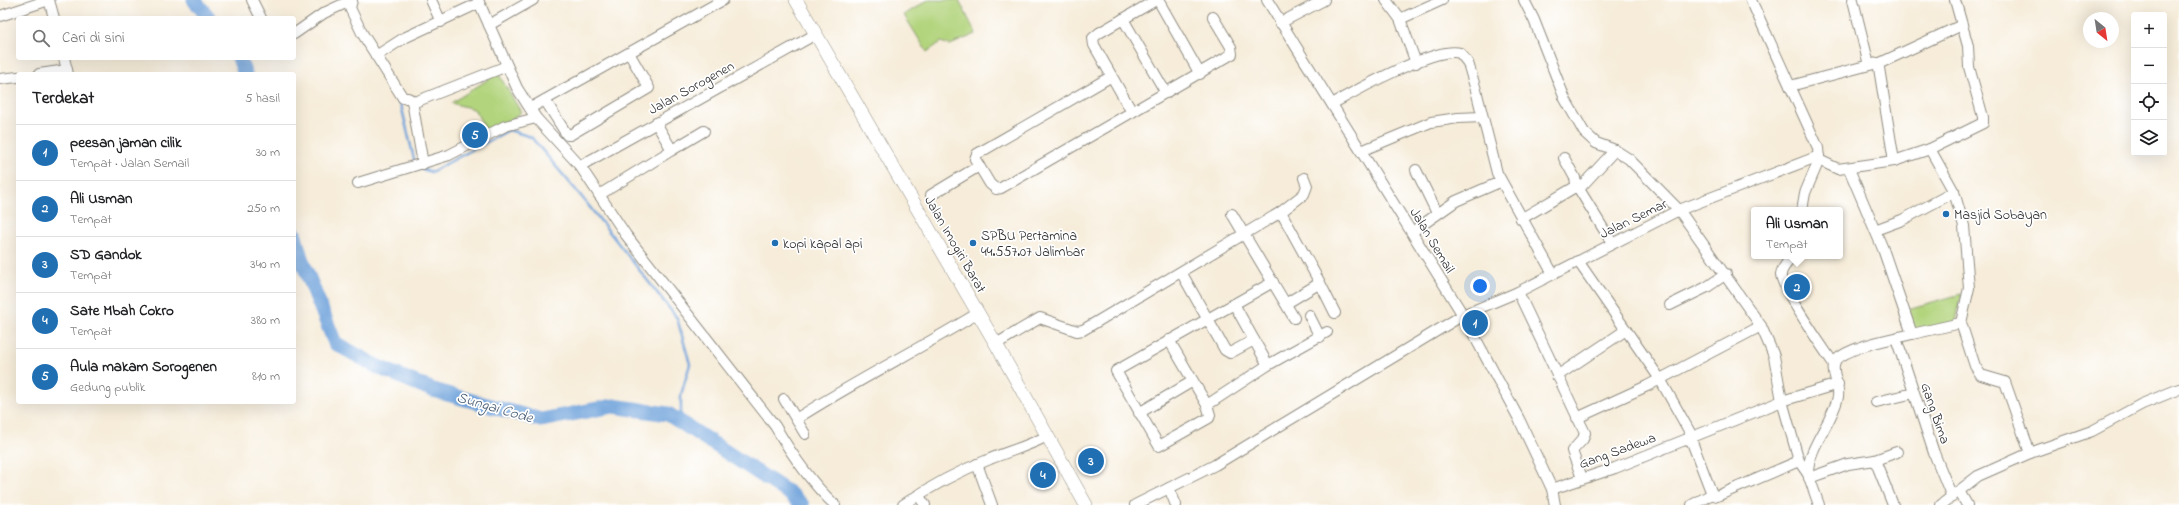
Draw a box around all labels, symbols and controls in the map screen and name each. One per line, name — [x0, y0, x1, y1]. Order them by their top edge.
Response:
north arrow — [2083, 12, 2119, 48]
map controls — [2131, 12, 2167, 156]
button: + — [2131, 12, 2167, 48]
search box — [16, 16, 296, 60]
icon: search — [30, 27, 52, 49]
text: Cari di sini — [62, 27, 125, 49]
button: − — [2131, 48, 2167, 84]
street label: Jalan Sorogenen — [645, 56, 739, 121]
button: locate — [2131, 84, 2167, 120]
text: Terdekat — [32, 86, 94, 111]
text: 5 hasil — [245, 89, 280, 108]
pin: 5 — [462, 120, 488, 150]
button: layers — [2131, 120, 2167, 156]
text: peesan jaman cilik — [70, 132, 182, 154]
text: 1 — [43, 143, 47, 162]
text: 30 m — [256, 143, 280, 162]
text: Tempat · Jalan Semail — [70, 154, 189, 173]
text: Ali Usman — [70, 188, 132, 210]
street label: Jalan Imogiri Barat — [918, 192, 991, 298]
street label: Jalan Semar — [1596, 194, 1672, 245]
text: 2 — [42, 199, 48, 218]
text: 250 m — [247, 199, 280, 218]
street label: Jalan Semail — [1404, 204, 1460, 278]
place label: Masjid Sobayan — [1954, 205, 2047, 227]
popup — [1751, 207, 1843, 259]
marker: Masjid Sobayan — [1941, 209, 1951, 219]
text: Tempat — [70, 210, 112, 229]
text: Ali Usman — [1766, 213, 1828, 235]
place label: SPBU Pertamina 44.557.07 Jalimbar — [981, 226, 1085, 263]
place label: kopi kapal api — [783, 234, 862, 255]
text: Tempat — [1766, 235, 1808, 254]
marker: kopi kapal api — [770, 238, 780, 248]
marker: SPBU Pertamina 44.557.07 Jalimbar — [968, 238, 978, 248]
text: SD Gandok — [70, 244, 142, 266]
text: 3 — [42, 255, 48, 274]
text: 340 m — [250, 255, 280, 274]
text: Tempat — [70, 266, 112, 285]
pin: 2 — [1784, 272, 1810, 302]
your location — [1470, 276, 1490, 296]
text: Sate Mbah Cokro — [70, 300, 174, 322]
pin: 1 — [1462, 308, 1488, 338]
text: 4 — [42, 311, 48, 330]
text: 380 m — [251, 311, 280, 330]
text: Tempat — [70, 322, 112, 341]
text: Aula makam Sorogenen — [70, 356, 217, 378]
text: 5 — [41, 367, 49, 386]
text: 810 m — [252, 367, 280, 386]
text: Gedung publik — [70, 378, 145, 397]
street label: Gang Bima — [1913, 380, 1955, 447]
water label: Sungai Code — [454, 387, 536, 431]
street label: Gang Sadewa — [1576, 428, 1659, 476]
pin: 3 — [1078, 446, 1104, 476]
pin: 4 — [1030, 460, 1056, 490]

